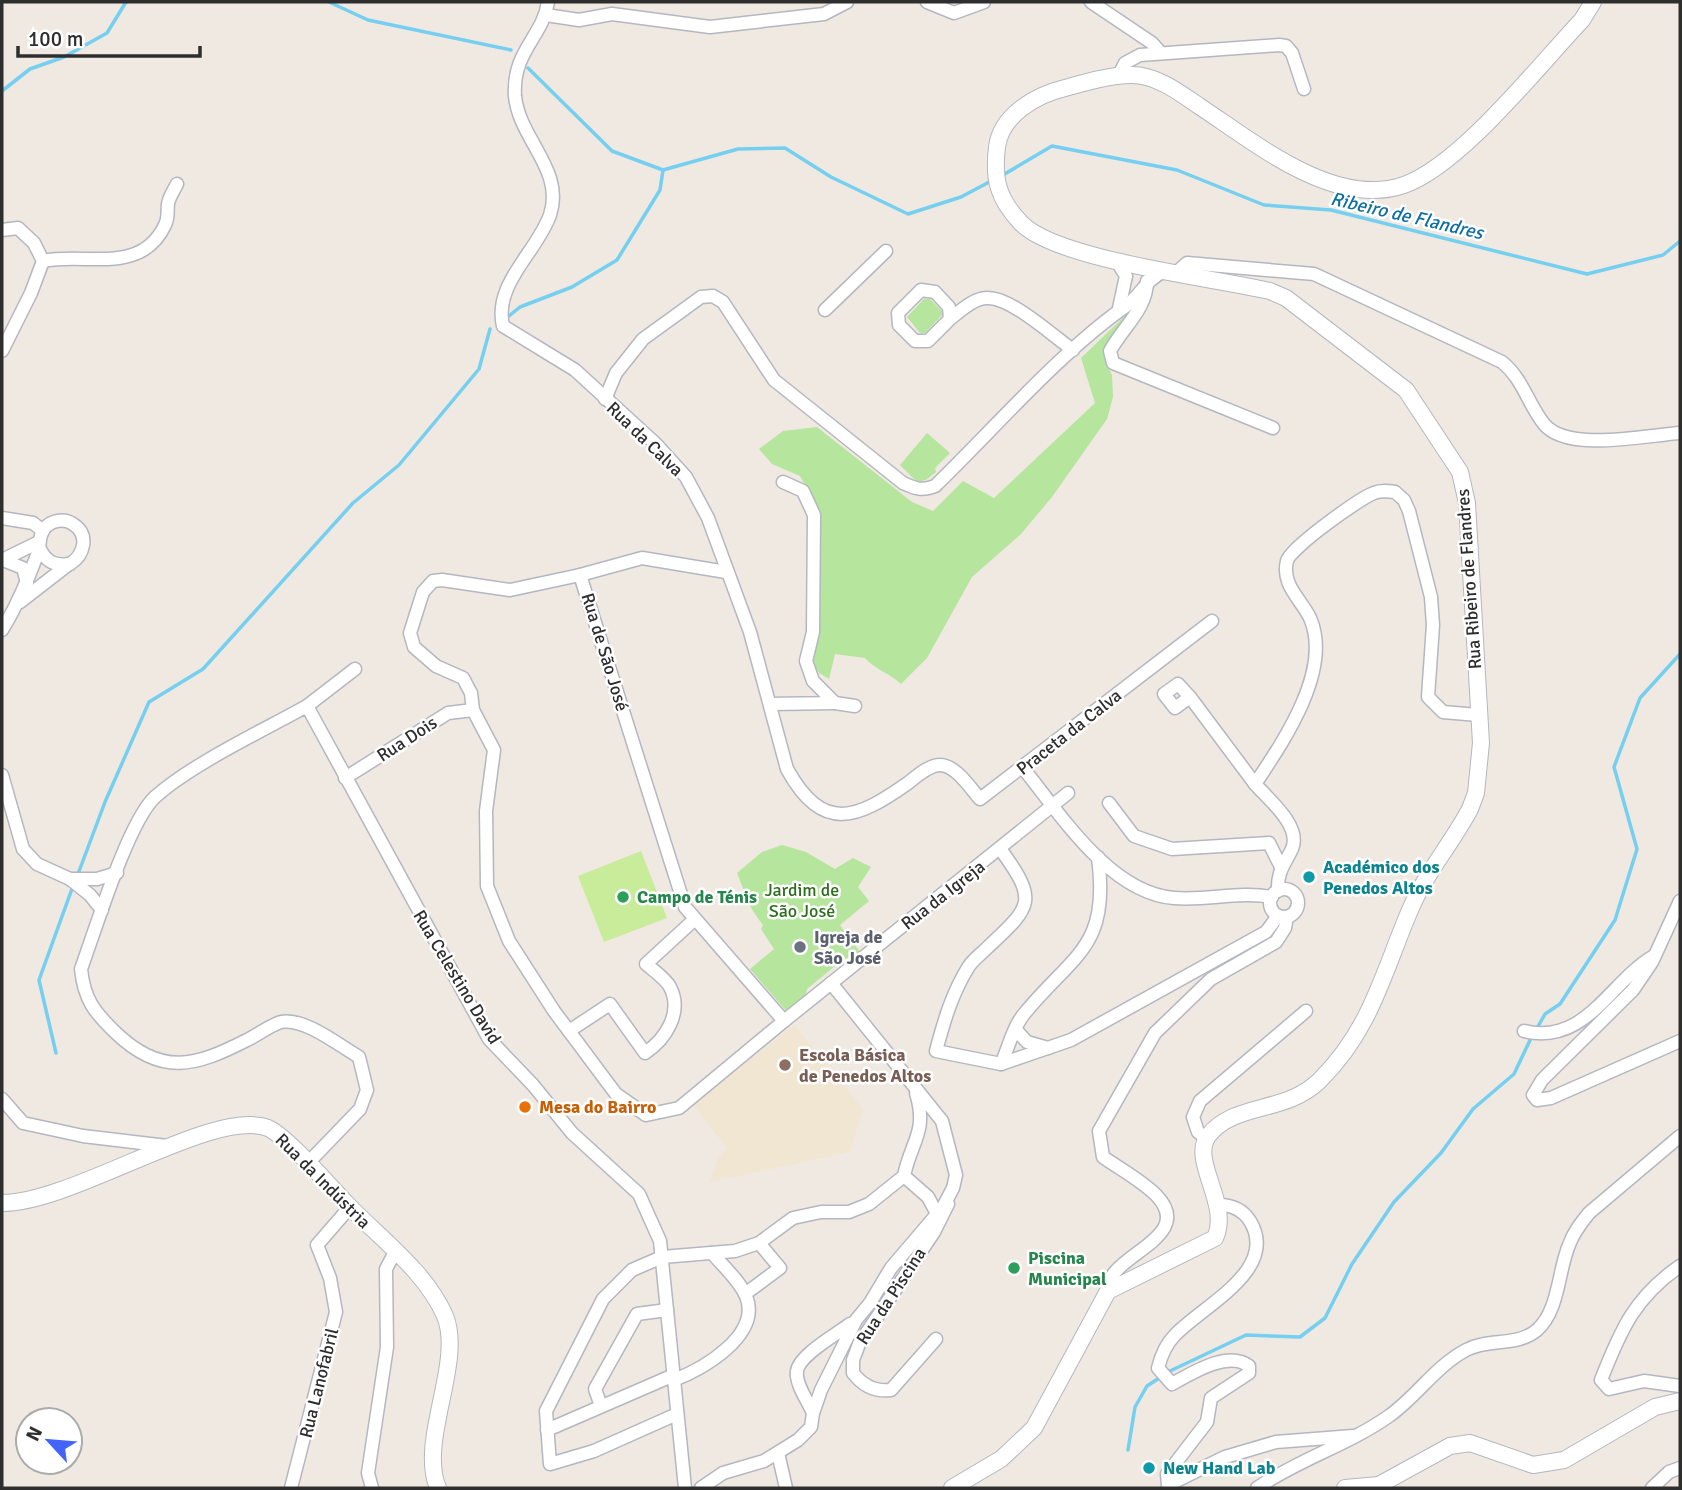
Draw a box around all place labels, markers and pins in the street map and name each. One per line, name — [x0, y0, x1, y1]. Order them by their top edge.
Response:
place label: Académico dos Penedos Altos — [1323, 856, 1439, 899]
marker: Académico dos Penedos Altos — [1301, 869, 1317, 885]
place label: Campo de Ténis — [637, 886, 757, 908]
marker: Campo de Ténis — [615, 889, 631, 905]
place label: Igreja de São José — [814, 926, 882, 969]
marker: Igreja de São José — [792, 939, 808, 955]
place label: Escola Básica de Penedos Altos — [799, 1044, 931, 1087]
marker: Escola Básica de Penedos Altos — [777, 1057, 793, 1073]
place label: Mesa do Bairro — [539, 1096, 656, 1118]
marker: Mesa do Bairro — [517, 1099, 533, 1115]
place label: Piscina Municipal — [1028, 1247, 1107, 1290]
marker: Piscina Municipal — [1006, 1260, 1022, 1276]
place label: New Hand Lab — [1163, 1457, 1276, 1479]
marker: New Hand Lab — [1141, 1460, 1157, 1476]

